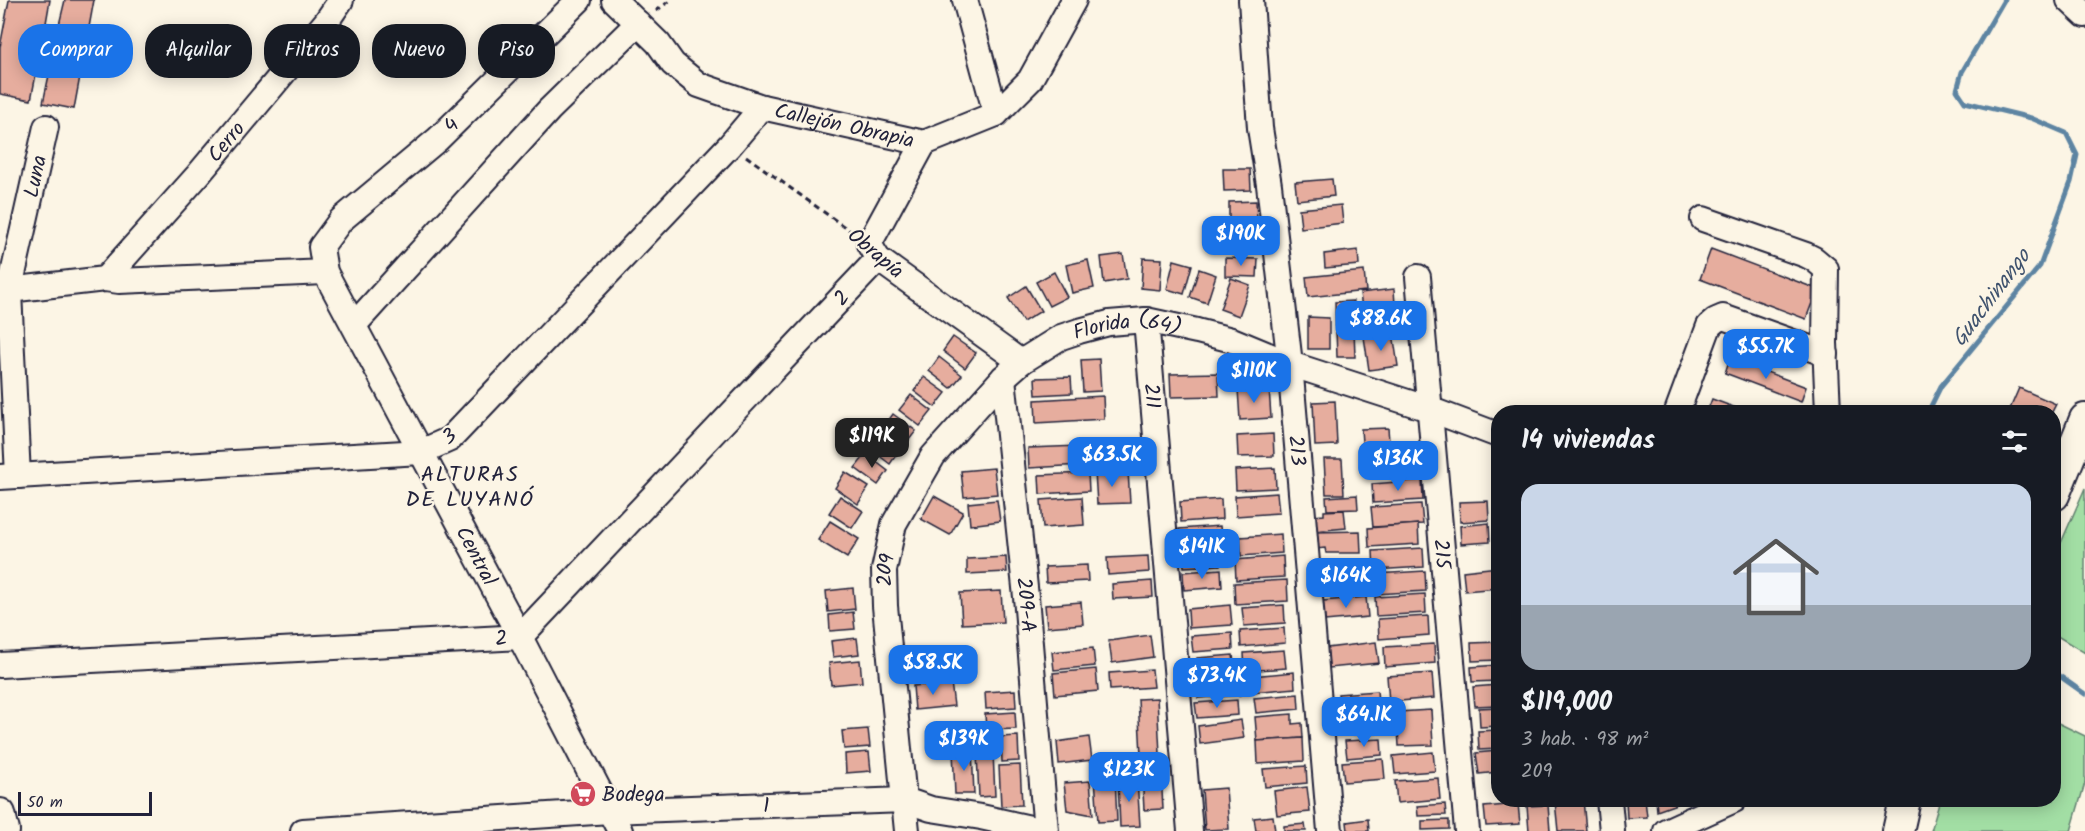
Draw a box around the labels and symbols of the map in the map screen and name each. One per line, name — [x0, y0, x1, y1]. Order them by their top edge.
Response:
street label: Callejón Obrapia — [771, 95, 917, 158]
street label: 4 — [436, 110, 468, 142]
street label: Cerro — [200, 115, 254, 171]
street label: Luna — [16, 152, 57, 201]
pin: $190K — [1199, 216, 1283, 267]
street label: Obrapía — [839, 220, 911, 288]
water label: Guachinango — [1943, 240, 2042, 355]
street label: 2 — [826, 283, 859, 315]
pin: $88.6K — [1332, 301, 1430, 352]
street label: Florida (64) — [1069, 305, 1185, 350]
pin: $55.7K — [1717, 329, 1815, 380]
pin: $110K — [1212, 353, 1296, 404]
street label: 211 — [1133, 382, 1169, 410]
pin: $119K — [830, 418, 914, 469]
street label: 3 — [435, 420, 464, 454]
street label: 213 — [1278, 434, 1314, 467]
pin: $63.5K — [1063, 437, 1161, 488]
pin: $136K — [1356, 441, 1440, 492]
district label: ALTURAS DE LUYANÓ — [406, 458, 534, 518]
street label: Central — [446, 521, 505, 592]
pin: $141K — [1160, 529, 1244, 580]
street label: 215 — [1423, 538, 1459, 572]
street label: 209 — [868, 551, 905, 587]
pin: $164K — [1304, 558, 1388, 609]
street label: 209-A — [1006, 576, 1044, 634]
street label: 2 — [494, 623, 508, 656]
pin: $58.5K — [884, 645, 982, 696]
pin: $73.4K — [1168, 658, 1266, 709]
pin: $64.1K — [1315, 697, 1413, 748]
pin: $139K — [922, 721, 1006, 772]
pin: $123K — [1087, 752, 1171, 803]
supermarket icon: Bodega — [568, 779, 598, 809]
place label: Bodega — [602, 779, 665, 812]
scale bar — [18, 789, 152, 816]
street label: 1 — [762, 790, 770, 823]

